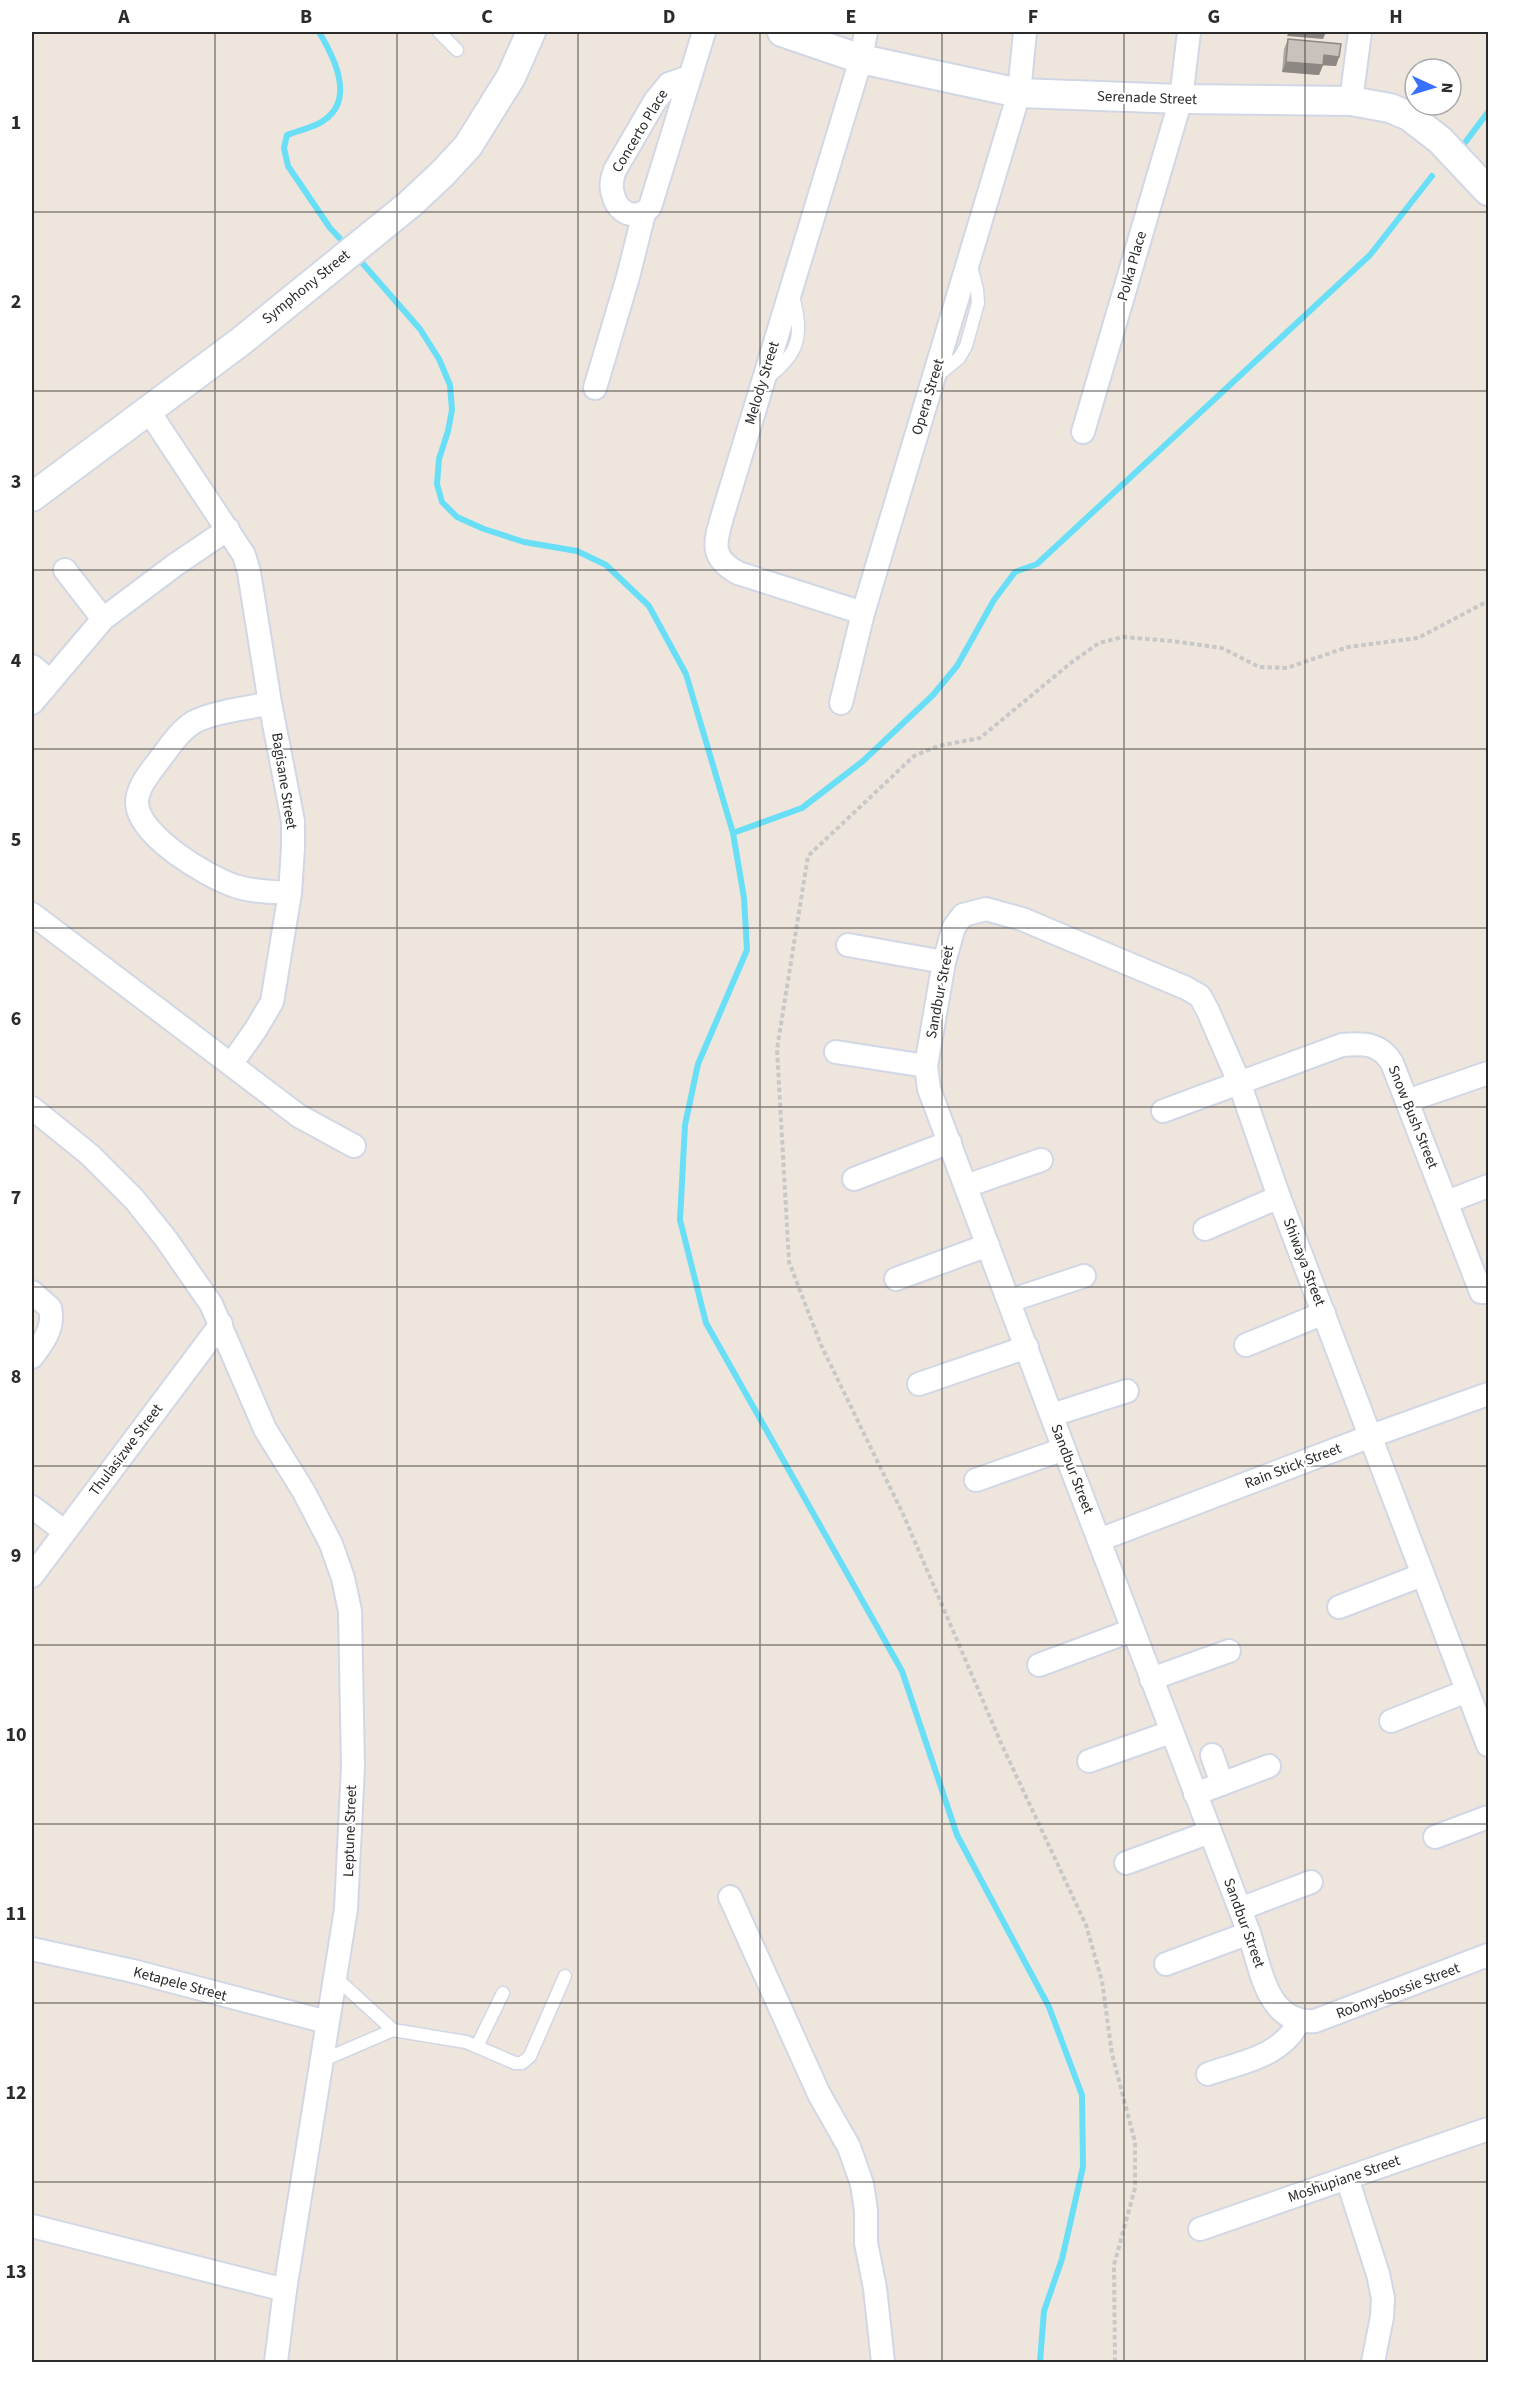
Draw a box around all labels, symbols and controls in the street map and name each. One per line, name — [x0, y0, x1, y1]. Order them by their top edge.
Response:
text: A — [117, 3, 130, 31]
text: B — [300, 3, 312, 31]
text: C — [481, 3, 493, 31]
text: D — [663, 3, 675, 31]
text: E — [846, 3, 856, 31]
text: F — [1028, 3, 1038, 31]
text: G — [1208, 3, 1220, 31]
text: H — [1389, 3, 1403, 31]
north arrow — [1403, 57, 1463, 117]
text: N — [1436, 82, 1458, 94]
street label: Concerto Place — [607, 85, 673, 177]
street label: Serenade Street — [1097, 86, 1197, 110]
text: 1 — [11, 109, 21, 137]
street label: Polka Place — [1112, 229, 1152, 303]
street label: Symphony Street — [257, 245, 355, 329]
text: 2 — [11, 288, 21, 316]
street label: Melody Street — [739, 339, 785, 427]
street label: Opera Street — [906, 356, 950, 438]
text: 3 — [11, 468, 21, 496]
text: 4 — [11, 647, 22, 675]
street label: Bagisane Street — [266, 731, 302, 831]
text: 5 — [11, 826, 21, 854]
street label: Sandbur Street — [921, 944, 959, 1040]
text: 6 — [11, 1005, 21, 1033]
street label: Snow Bush Street — [1383, 1062, 1443, 1172]
text: 7 — [11, 1184, 21, 1212]
street label: Shiwaya Street — [1278, 1215, 1330, 1309]
text: 8 — [11, 1363, 21, 1391]
street label: Thulasizwe Street — [84, 1399, 168, 1501]
street label: Sandbur Street — [1045, 1421, 1099, 1517]
street label: Rain Stick Street — [1242, 1438, 1344, 1494]
text: 9 — [11, 1542, 21, 1570]
text: 10 — [5, 1721, 27, 1749]
street label: Leptune Street — [338, 1785, 362, 1877]
street label: Sandbur Street — [1218, 1875, 1270, 1971]
text: 11 — [5, 1900, 27, 1928]
street label: Roomysbossie Street — [1333, 1958, 1463, 2024]
street label: Ketapele Street — [131, 1961, 229, 2007]
text: 12 — [5, 2079, 27, 2107]
street label: Moshupiane Street — [1285, 2150, 1403, 2208]
text: 13 — [5, 2258, 27, 2286]

